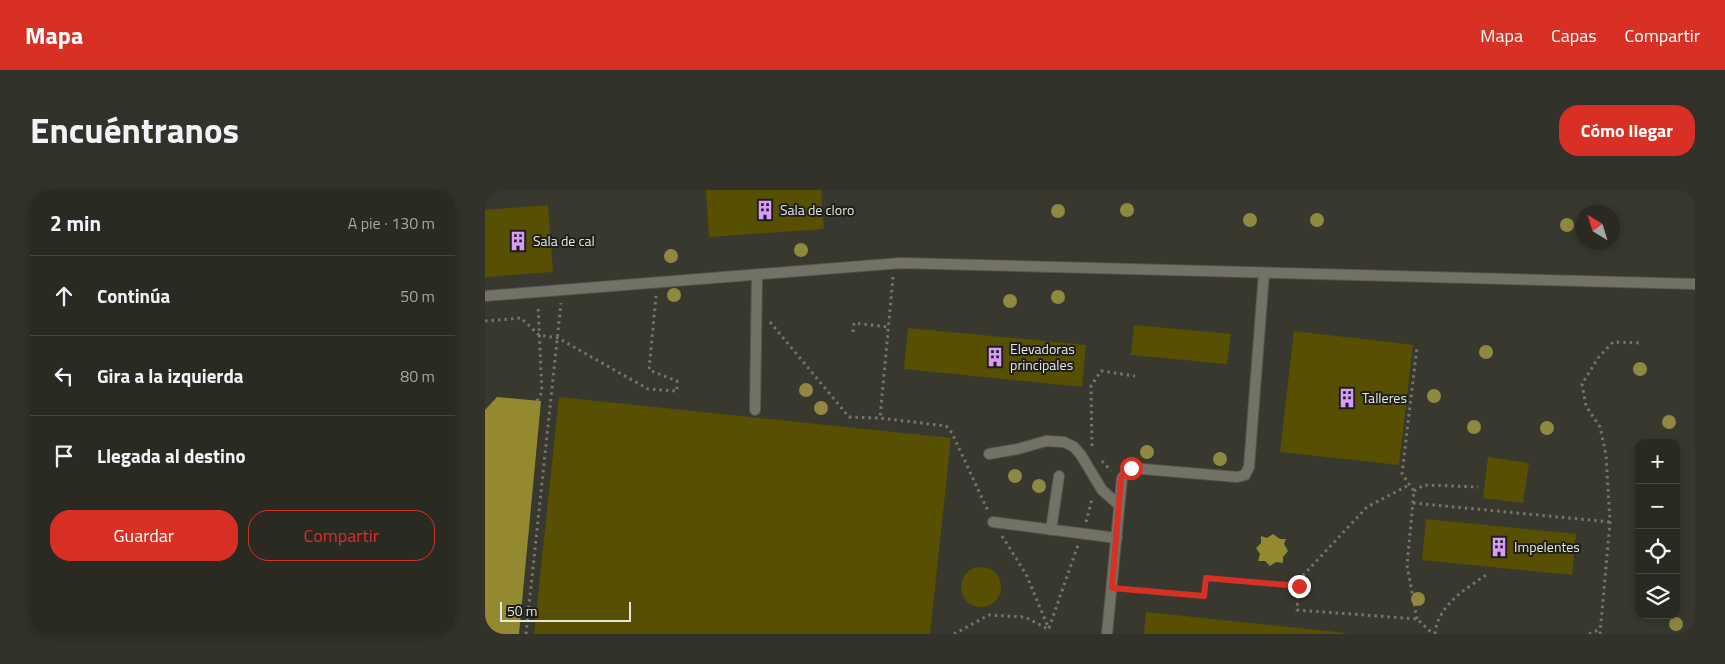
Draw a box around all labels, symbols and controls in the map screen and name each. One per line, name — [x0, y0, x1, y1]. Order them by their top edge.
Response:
text: Mapa — [25, 17, 83, 53]
text: Mapa — [1480, 22, 1523, 49]
text: Capas — [1551, 22, 1597, 49]
text: Compartir — [1625, 22, 1700, 49]
text: Encuéntranos — [30, 103, 239, 157]
button: Cómo llegar — [1559, 105, 1695, 156]
building icon: Sala de cloro — [754, 199, 776, 221]
place label: Sala de cloro — [780, 199, 854, 220]
north arrow — [1575, 205, 1620, 250]
text: 2 min — [50, 207, 101, 239]
text: A pie · 130 m — [348, 211, 435, 235]
building icon: Sala de cal — [507, 230, 529, 252]
place label: Sala de cal — [533, 230, 595, 251]
text: Continúa — [97, 281, 170, 310]
icon: ahead — [50, 282, 78, 310]
text: 50 m — [400, 284, 435, 308]
place label: Elevadoras principales — [1010, 338, 1075, 375]
building icon: Elevadoras principales — [984, 346, 1006, 368]
text: Gira a la izquierda — [97, 361, 244, 390]
icon: left — [50, 362, 78, 390]
text: 80 m — [400, 364, 435, 388]
building icon: Talleres — [1336, 387, 1358, 409]
place label: Talleres — [1362, 387, 1407, 408]
map controls — [1635, 439, 1680, 619]
button: + — [1635, 439, 1680, 484]
text: Llegada al destino — [97, 441, 246, 470]
icon: arrive — [50, 442, 78, 470]
route start — [1120, 457, 1143, 480]
button: − — [1635, 484, 1680, 529]
button: Guardar — [50, 510, 238, 561]
button: Compartir — [248, 510, 435, 561]
button: locate — [1635, 529, 1680, 574]
building icon: Impelentes — [1488, 536, 1510, 558]
place label: Impelentes — [1514, 536, 1580, 557]
button: layers — [1635, 574, 1680, 619]
route end — [1288, 575, 1311, 598]
scale bar — [500, 599, 631, 622]
text: 50 m — [507, 600, 537, 621]

